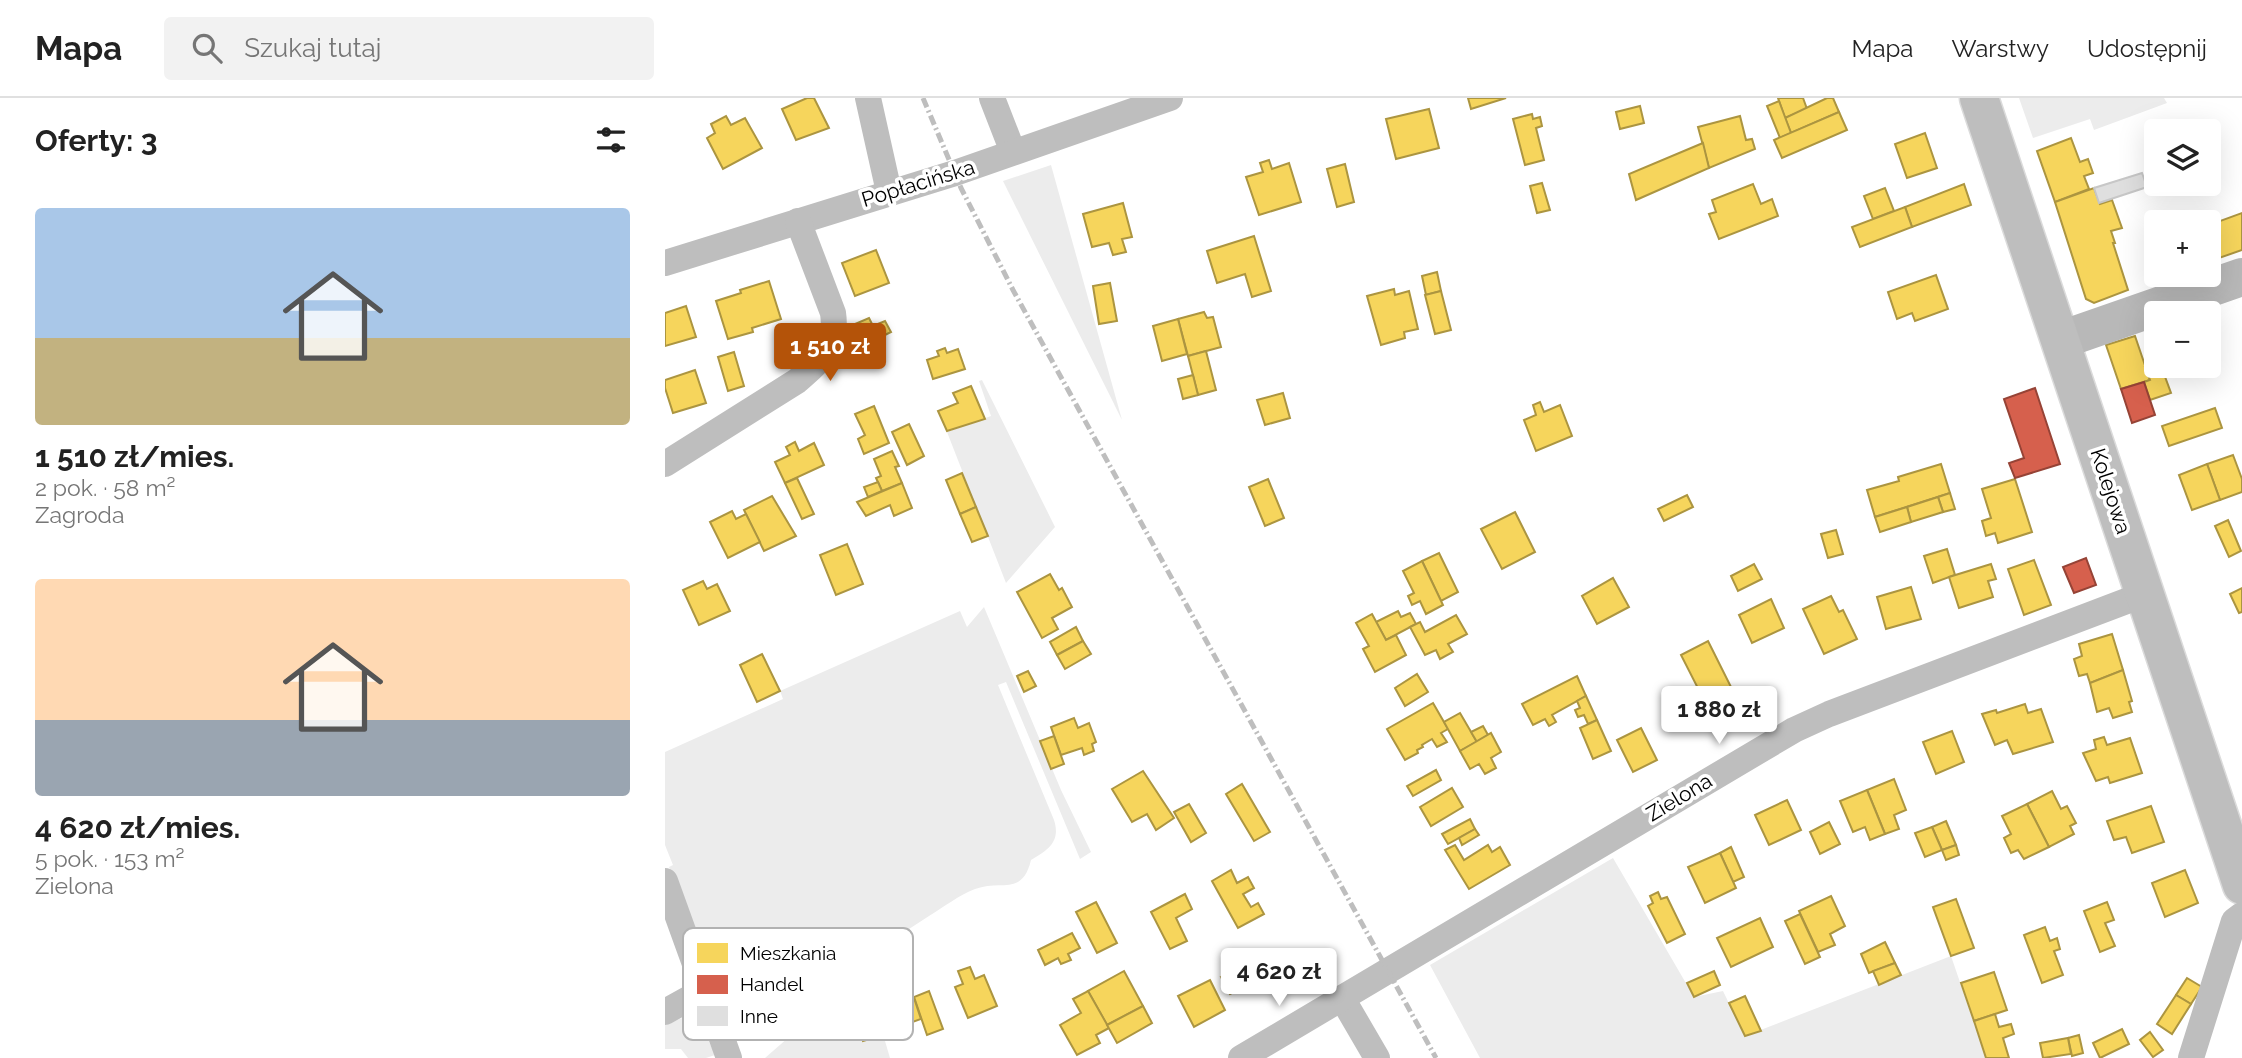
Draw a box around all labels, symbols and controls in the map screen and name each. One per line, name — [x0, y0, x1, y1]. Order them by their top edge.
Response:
search box — [164, 17, 654, 80]
text: Mapa — [35, 29, 122, 68]
icon: search — [188, 29, 226, 67]
text: Szukaj tutaj — [244, 33, 381, 63]
text: Mapa — [1852, 34, 1913, 63]
text: Warstwy — [1951, 34, 2049, 63]
text: Udostępnij — [2087, 34, 2207, 63]
map controls — [2144, 119, 2221, 378]
button: layers — [2144, 119, 2221, 196]
icon: filters — [592, 121, 630, 159]
text: Oferty: 3 — [35, 123, 157, 158]
street label: Popłacińska — [858, 154, 978, 212]
button: + — [2144, 210, 2221, 287]
icon: home — [270, 253, 396, 379]
button: − — [2144, 301, 2221, 378]
pin: 1 510 zł — [758, 324, 902, 383]
text: 1 510 zł — [790, 332, 870, 359]
text: 1 510 zł/mies. — [35, 439, 234, 474]
street label: Kolejowa — [2085, 445, 2137, 537]
text: 2 pok. · 58 m² — [35, 474, 175, 501]
text: Zagroda — [35, 501, 124, 528]
icon: home — [270, 624, 396, 750]
pin: 1 880 zł — [1647, 686, 1791, 746]
text: 1 880 zł — [1677, 695, 1761, 722]
street label: Zielona — [1642, 768, 1716, 826]
text: 4 620 zł/mies. — [35, 810, 240, 845]
text: 5 pok. · 153 m² — [35, 845, 184, 872]
text: Zielona — [35, 872, 114, 899]
legend — [683, 928, 913, 1040]
text: Mieszkania — [740, 942, 836, 964]
pin: 4 620 zł — [1207, 948, 1351, 1008]
text: 4 620 zł — [1237, 957, 1321, 984]
text: Handel — [740, 973, 804, 995]
text: Inne — [740, 1005, 778, 1027]

